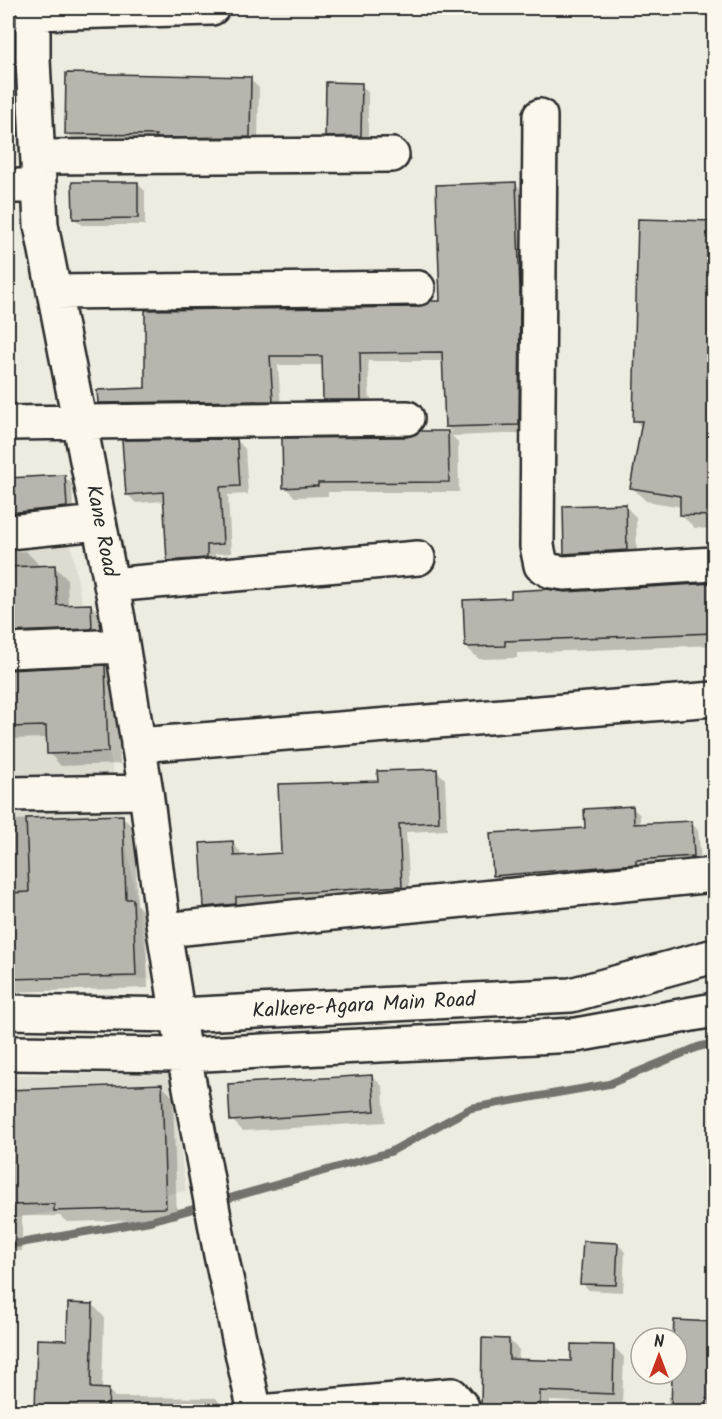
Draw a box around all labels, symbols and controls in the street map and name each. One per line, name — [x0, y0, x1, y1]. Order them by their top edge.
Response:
street label: Kane Road — [76, 482, 126, 581]
street label: Kalkere-Agara Main Road — [251, 984, 477, 1028]
north arrow — [629, 1326, 689, 1386]
text: N — [654, 1330, 664, 1355]

